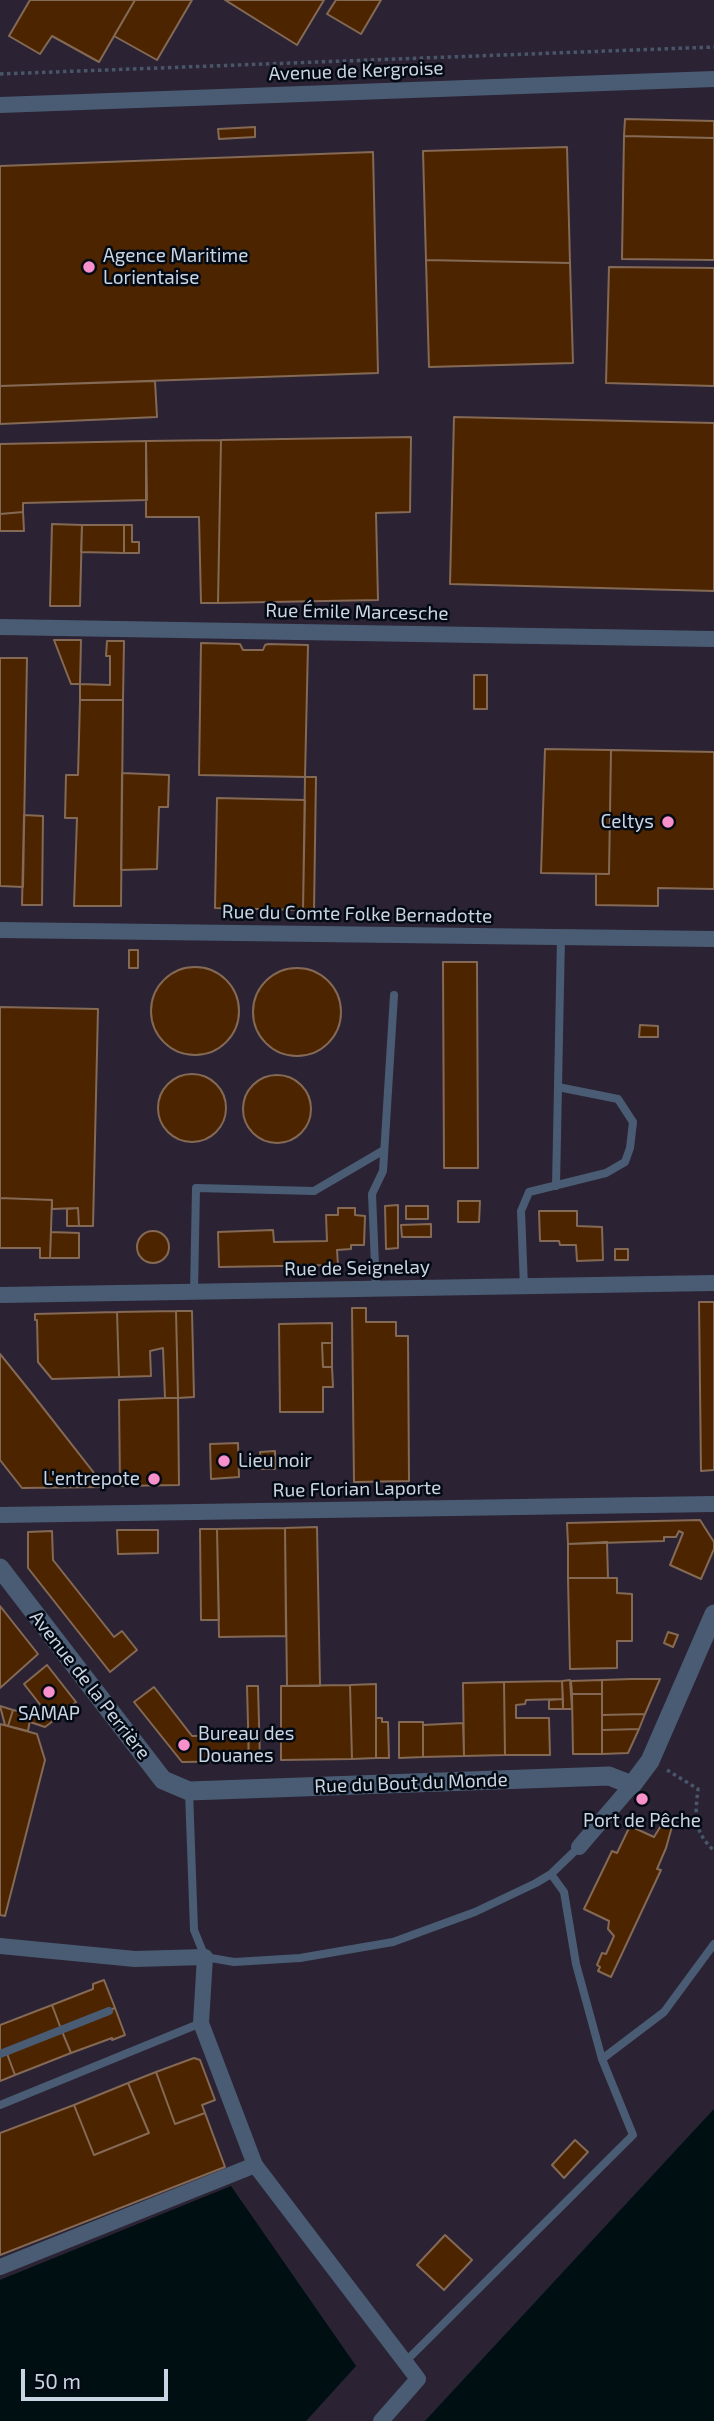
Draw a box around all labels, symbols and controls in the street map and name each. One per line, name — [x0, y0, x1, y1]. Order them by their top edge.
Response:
street label: Avenue de Kergroise — [268, 57, 444, 85]
place label: Agence Maritime Lorientaise — [103, 245, 248, 289]
marker: Agence Maritime Lorientaise — [81, 259, 97, 275]
street label: Rue Émile Marcesche — [265, 599, 449, 625]
place label: Celtys — [601, 811, 654, 833]
marker: Celtys — [660, 814, 676, 830]
street label: Rue du Comte Folke Bernadotte — [222, 900, 492, 928]
street label: Rue de Seignelay — [284, 1255, 430, 1281]
place label: Lieu noir — [238, 1450, 312, 1472]
marker: Lieu noir — [216, 1453, 232, 1469]
place label: L'entrepote — [43, 1468, 140, 1490]
marker: L'entrepote — [146, 1471, 162, 1487]
street label: Rue Florian Laporte — [272, 1476, 442, 1502]
street label: Avenue de la Perrière — [25, 1606, 155, 1764]
marker: SAMAP — [41, 1684, 57, 1700]
place label: SAMAP — [18, 1703, 80, 1725]
place label: Bureau des Douanes — [198, 1723, 294, 1767]
marker: Bureau des Douanes — [176, 1737, 192, 1753]
street label: Rue du Bout du Monde — [314, 1768, 508, 1798]
marker: Port de Pêche — [634, 1791, 650, 1807]
place label: Port de Pêche — [583, 1810, 701, 1832]
scale bar — [24, 2354, 172, 2398]
text: 50 m — [34, 2368, 81, 2393]

